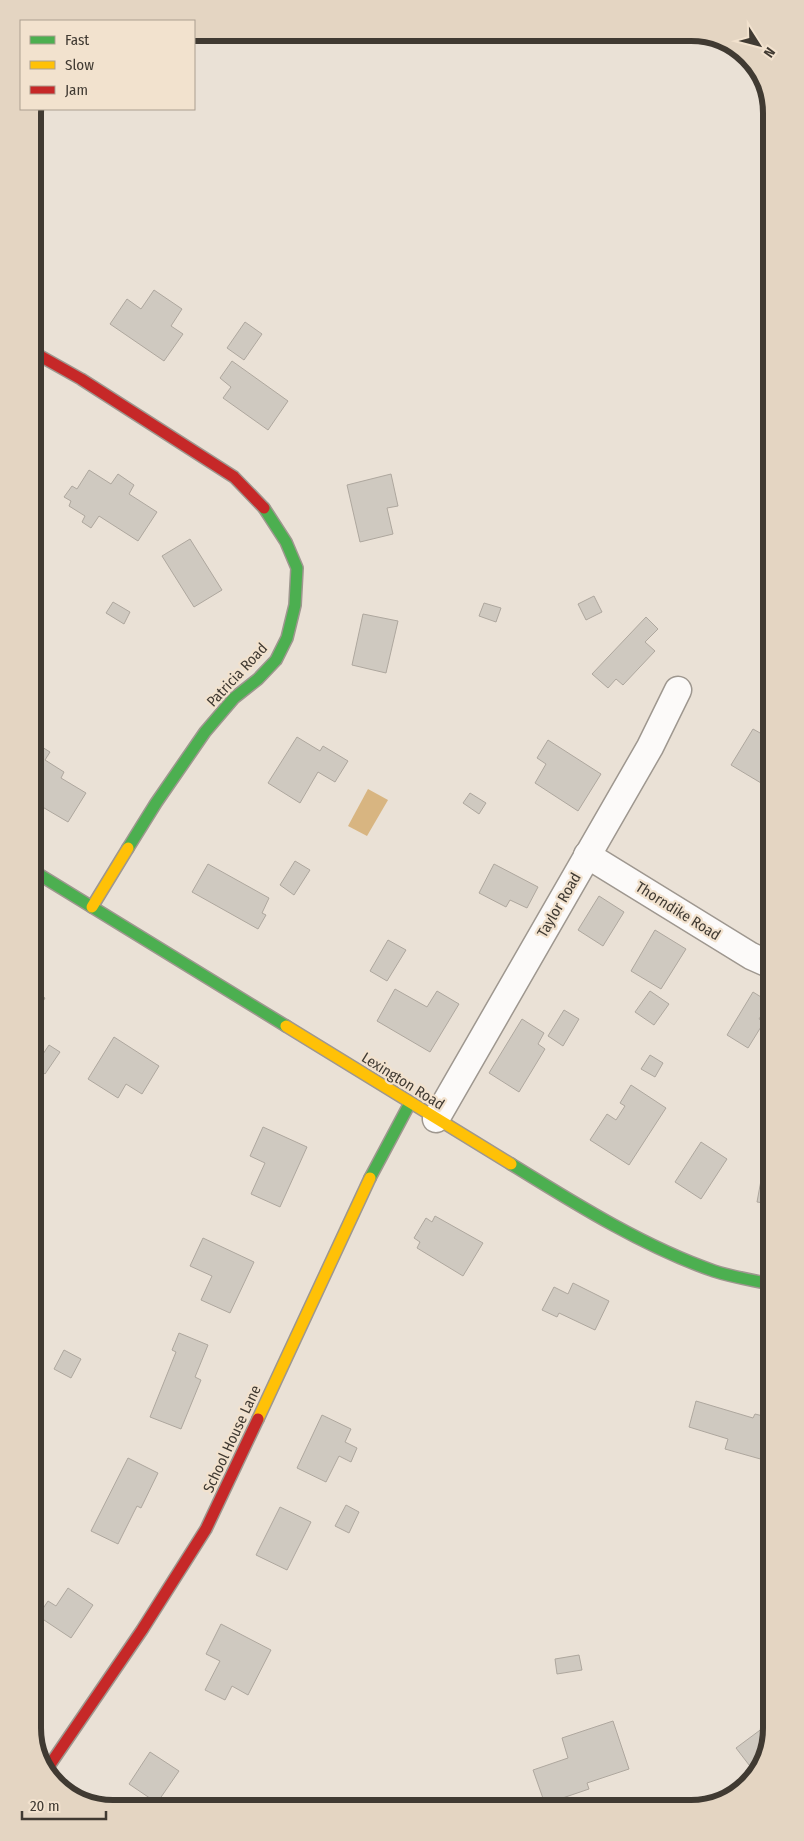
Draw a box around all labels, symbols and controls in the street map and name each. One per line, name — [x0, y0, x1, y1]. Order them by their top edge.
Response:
legend — [20, 20, 195, 110]
north arrow — [734, 20, 784, 70]
text: Fast — [65, 31, 89, 49]
text: N — [760, 44, 778, 61]
text: Slow — [65, 56, 94, 74]
text: Jam — [65, 81, 88, 99]
street label: Patricia Road — [203, 639, 271, 711]
street label: Taylor Road — [533, 869, 585, 941]
street label: Thorndike Road — [632, 878, 724, 944]
street label: Lexington Road — [358, 1048, 448, 1114]
street label: School House Lane — [199, 1382, 265, 1496]
scale bar — [22, 1788, 106, 1820]
text: 20 m — [30, 1797, 60, 1815]

